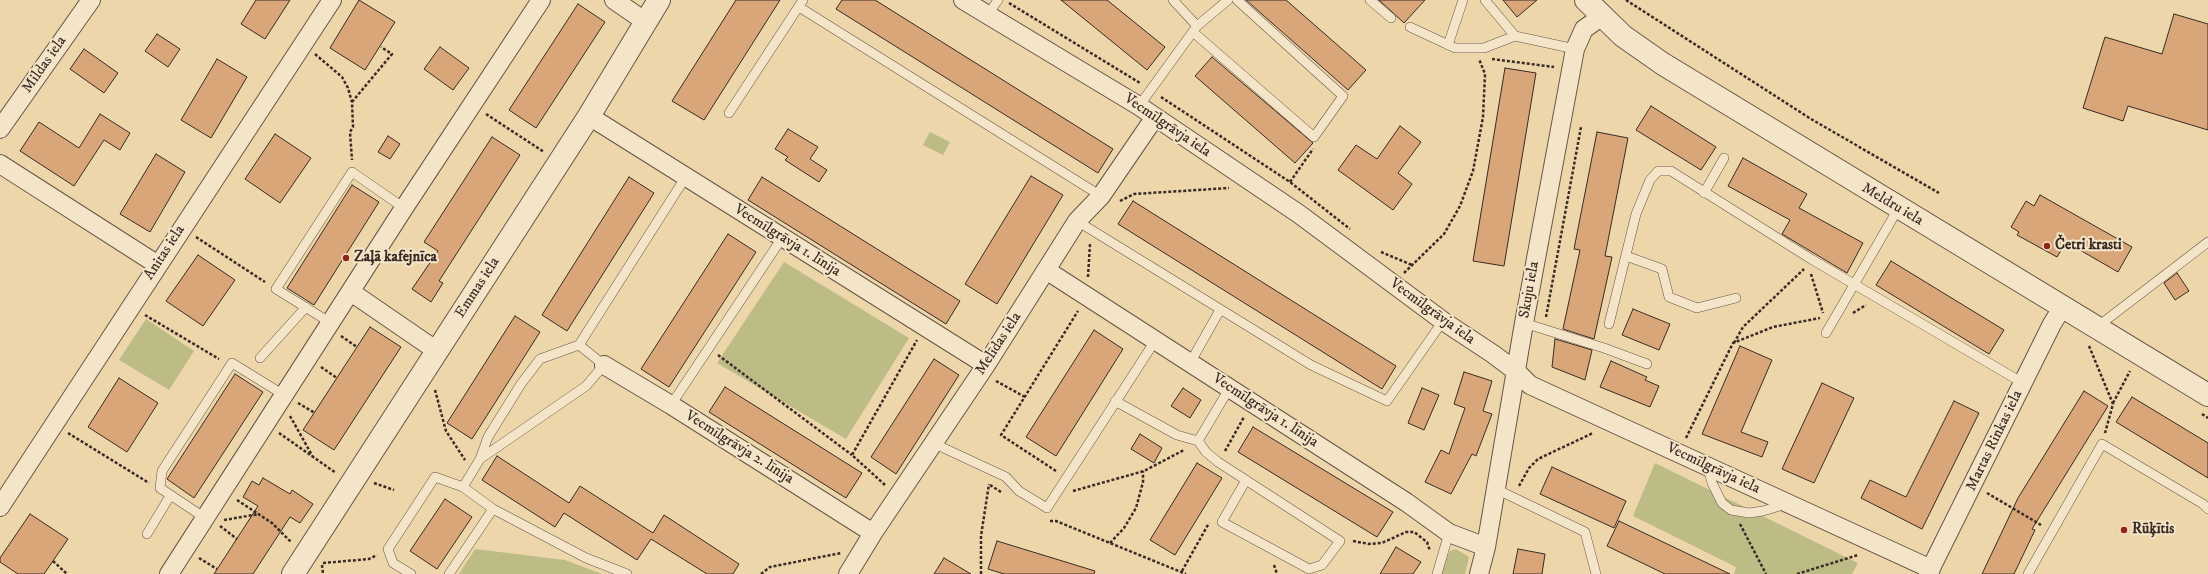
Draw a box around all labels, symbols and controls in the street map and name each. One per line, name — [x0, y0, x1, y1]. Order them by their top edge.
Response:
street label: Mildas iela — [19, 33, 71, 97]
street label: Vecmīlgrāvja iela — [1120, 90, 1214, 162]
street label: Meldru iela — [1858, 180, 1926, 230]
street label: Vecmīlgrāvja 1. līnija — [730, 201, 844, 281]
street label: Anitas iela — [141, 222, 189, 284]
place label: Četri krasti — [2055, 237, 2122, 255]
marker: Četri krasti — [2042, 241, 2052, 251]
place label: Zaļā kafejnīca — [354, 249, 437, 267]
marker: Zaļā kafejnīca — [341, 253, 351, 263]
street label: Emmas iela — [452, 254, 504, 322]
street label: Skuju iela — [1516, 260, 1544, 320]
street label: Vecmīlgrāvja iela — [1386, 275, 1478, 349]
street label: Melīdas iela — [972, 309, 1026, 379]
street label: Vecmīlgrāvja 1. līnija — [1209, 370, 1321, 452]
street label: Martas Rinkas iela — [1963, 388, 2027, 494]
street label: Vecmīlgrāvja 2. līnija — [681, 407, 797, 489]
street label: Vecmīlgrāvja iela — [1663, 440, 1763, 498]
place label: Rūķītis — [2132, 521, 2174, 539]
marker: Rūķītis — [2119, 525, 2129, 535]

